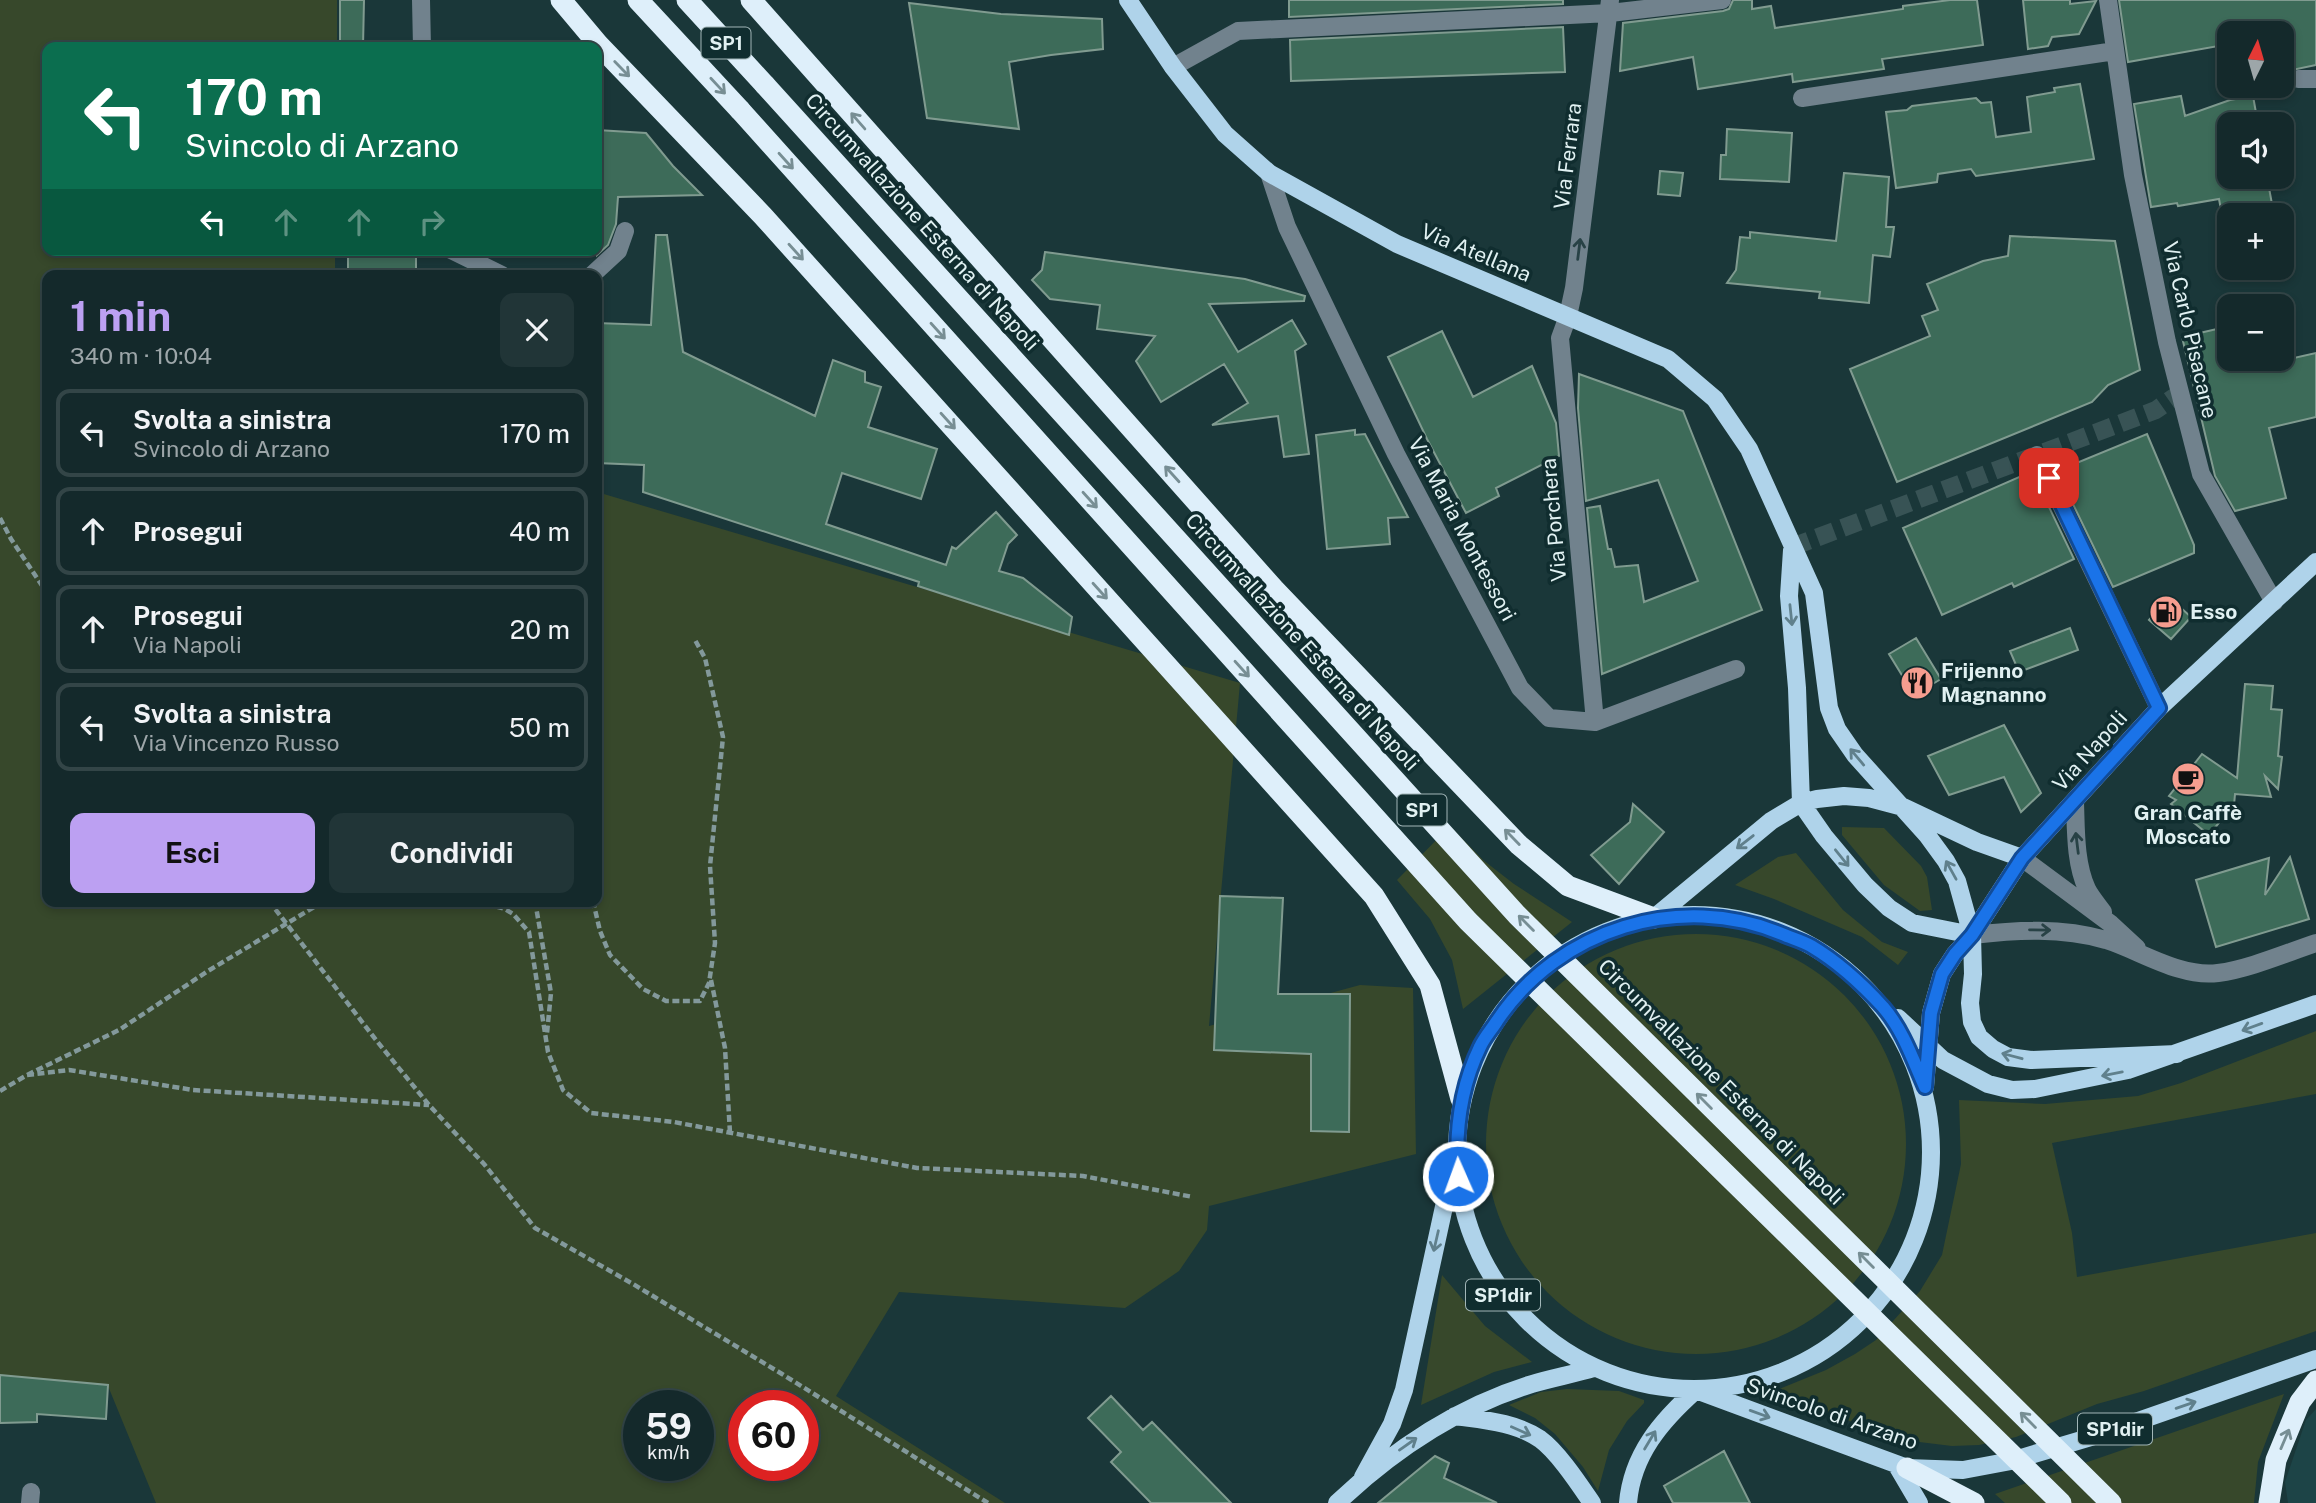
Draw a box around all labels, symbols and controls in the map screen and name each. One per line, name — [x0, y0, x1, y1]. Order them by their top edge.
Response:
north arrow — [2217, 21, 2294, 98]
map controls — [2217, 21, 2294, 371]
road number: SP1 — [702, 28, 750, 58]
one-way arrow — [614, 60, 631, 77]
text: 170 m — [185, 68, 323, 126]
icon: left — [70, 70, 161, 161]
one-way arrow — [709, 77, 726, 94]
street label: Circumvallazione Esterna di Napoli — [800, 88, 1044, 355]
street label: Via Ferrara — [1549, 101, 1586, 211]
button: sound — [2217, 112, 2294, 189]
one-way arrow — [850, 113, 866, 131]
text: Svincolo di Arzano — [185, 127, 459, 164]
one-way arrow — [778, 152, 794, 170]
icon: left — [194, 203, 232, 241]
icon: ahead — [267, 203, 305, 241]
icon: ahead — [340, 203, 378, 241]
icon: right — [413, 203, 451, 241]
button: + — [2217, 203, 2294, 280]
street label: Via Atellana — [1417, 218, 1535, 287]
one-way arrow — [1573, 238, 1586, 261]
street label: Via Carlo Pisacane — [2158, 239, 2223, 421]
one-way arrow — [788, 243, 804, 261]
text: 1 min — [70, 291, 171, 340]
button: close — [500, 293, 574, 367]
button: − — [2217, 294, 2294, 371]
one-way arrow — [930, 321, 946, 339]
text: 340 m · 10:04 — [70, 342, 212, 369]
text: Svolta a sinistra — [133, 404, 331, 435]
one-way arrow — [940, 412, 956, 430]
icon: left — [74, 414, 112, 452]
text: 170 m — [500, 418, 570, 449]
street label: Via Maria Montessori — [1403, 433, 1521, 625]
text: Svincolo di Arzano — [133, 435, 330, 462]
pin — [2019, 448, 2079, 508]
street label: Via Porchera — [1536, 457, 1571, 583]
icon: arrive — [2030, 459, 2068, 497]
one-way arrow — [1165, 466, 1181, 484]
one-way arrow — [1082, 491, 1098, 509]
street label: Circumvallazione Esterna di Napoli — [1180, 508, 1424, 775]
icon: ahead — [74, 512, 112, 550]
text: Prosegui — [133, 516, 243, 547]
text: 40 m — [509, 516, 570, 547]
one-way arrow — [1092, 582, 1108, 600]
fuel station icon: Esso — [2147, 593, 2185, 631]
place label: Esso — [2190, 599, 2237, 624]
text: Prosegui — [133, 600, 243, 631]
one-way arrow — [1785, 604, 1798, 626]
icon: ahead — [74, 610, 112, 648]
text: 20 m — [510, 614, 570, 645]
text: Via Napoli — [133, 631, 242, 658]
place label: Frijenno Magnanno — [1941, 658, 2047, 707]
one-way arrow — [1233, 660, 1250, 677]
restaurant icon: Frijenno Magnanno — [1898, 664, 1936, 702]
text: Svolta a sinistra — [133, 698, 331, 729]
street label: Via Napoli — [2047, 705, 2132, 796]
icon: left — [74, 708, 112, 746]
text: 50 m — [509, 712, 570, 743]
text: Via Vincenzo Russo — [133, 729, 340, 756]
one-way arrow — [1849, 748, 1865, 766]
cafe icon: Gran Caffè Moscato — [2169, 760, 2207, 798]
road number: SP1 — [1398, 794, 1446, 825]
place label: Gran Caffè Moscato — [2134, 800, 2242, 849]
button: Esci — [70, 813, 315, 893]
button: Condividi — [329, 813, 574, 893]
one-way arrow — [1504, 829, 1521, 846]
one-way arrow — [2071, 832, 2084, 855]
one-way arrow — [1736, 834, 1755, 849]
one-way arrow — [1834, 848, 1849, 866]
one-way arrow — [1944, 860, 1957, 881]
one-way arrow — [1517, 915, 1534, 932]
one-way arrow — [2029, 923, 2052, 937]
street label: Circumvallazione Esterna di Napoli — [1593, 954, 1849, 1210]
one-way arrow — [2241, 1021, 2263, 1034]
one-way arrow — [2001, 1049, 2023, 1062]
one-way arrow — [2101, 1067, 2124, 1081]
one-way arrow — [1696, 1092, 1713, 1109]
position arrow — [1421, 1139, 1495, 1213]
one-way arrow — [1429, 1229, 1443, 1252]
one-way arrow — [1858, 1252, 1875, 1269]
road number: SP1dir — [1466, 1280, 1540, 1310]
street label: Svincolo di Arzano — [1743, 1372, 1921, 1455]
speed limit sign: 60 — [728, 1390, 819, 1481]
one-way arrow — [2175, 1398, 2197, 1411]
text: 59 — [645, 1406, 692, 1447]
one-way arrow — [1749, 1408, 1771, 1421]
one-way arrow — [2020, 1412, 2037, 1429]
road number: SP1dir — [2078, 1414, 2152, 1444]
one-way arrow — [1510, 1425, 1531, 1438]
one-way arrow — [2279, 1429, 2292, 1450]
one-way arrow — [1644, 1430, 1658, 1450]
one-way arrow — [1398, 1437, 1417, 1451]
text: km/h — [647, 1442, 690, 1463]

